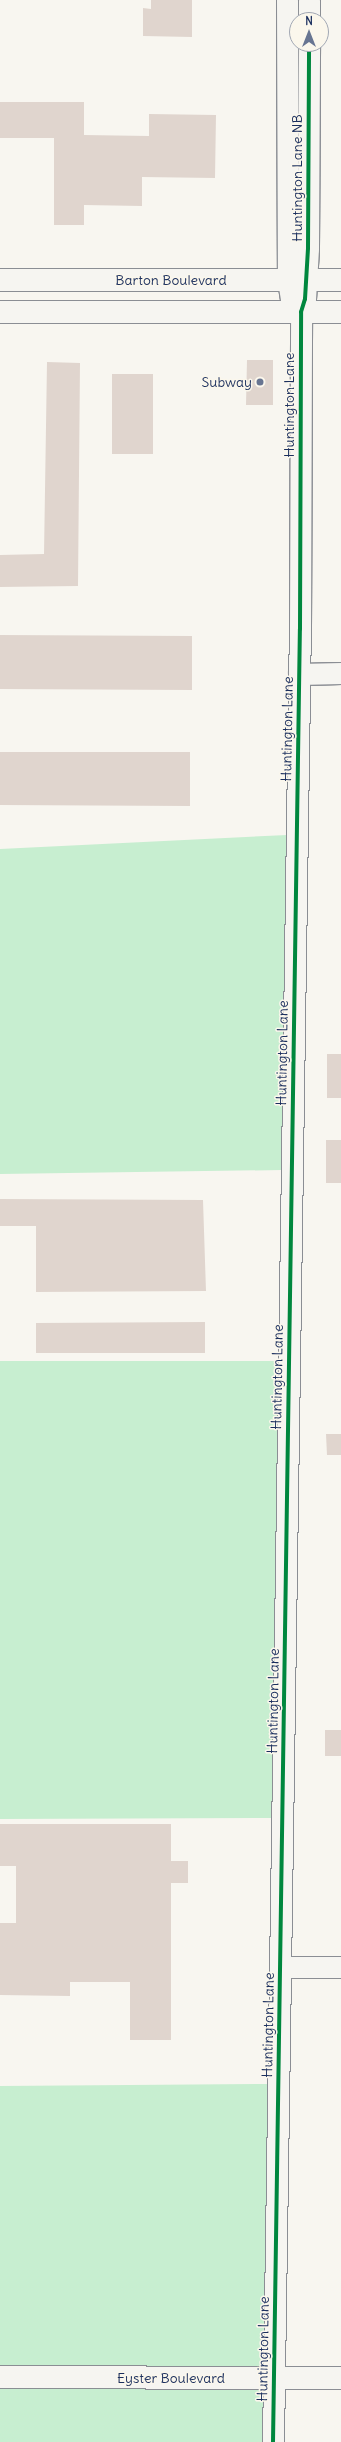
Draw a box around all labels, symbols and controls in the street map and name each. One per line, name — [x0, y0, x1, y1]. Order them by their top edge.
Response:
north arrow — [289, 12, 329, 52]
text: N — [305, 14, 313, 28]
street label: Huntington Lane NB — [289, 114, 305, 242]
street label: Barton Boulevard — [115, 272, 227, 288]
street label: Huntington Lane — [281, 352, 297, 458]
place label: Subway — [201, 374, 252, 390]
marker: Subway — [255, 377, 265, 387]
street label: Huntington Lane — [278, 676, 296, 782]
street label: Huntington Lane — [273, 1000, 291, 1106]
street label: Huntington Lane — [268, 1324, 286, 1430]
street label: Huntington Lane — [264, 1648, 282, 1754]
street label: Huntington Lane — [259, 1972, 277, 2078]
street label: Huntington Lane — [254, 2296, 272, 2402]
street label: Eyster Boulevard — [117, 2370, 225, 2386]

